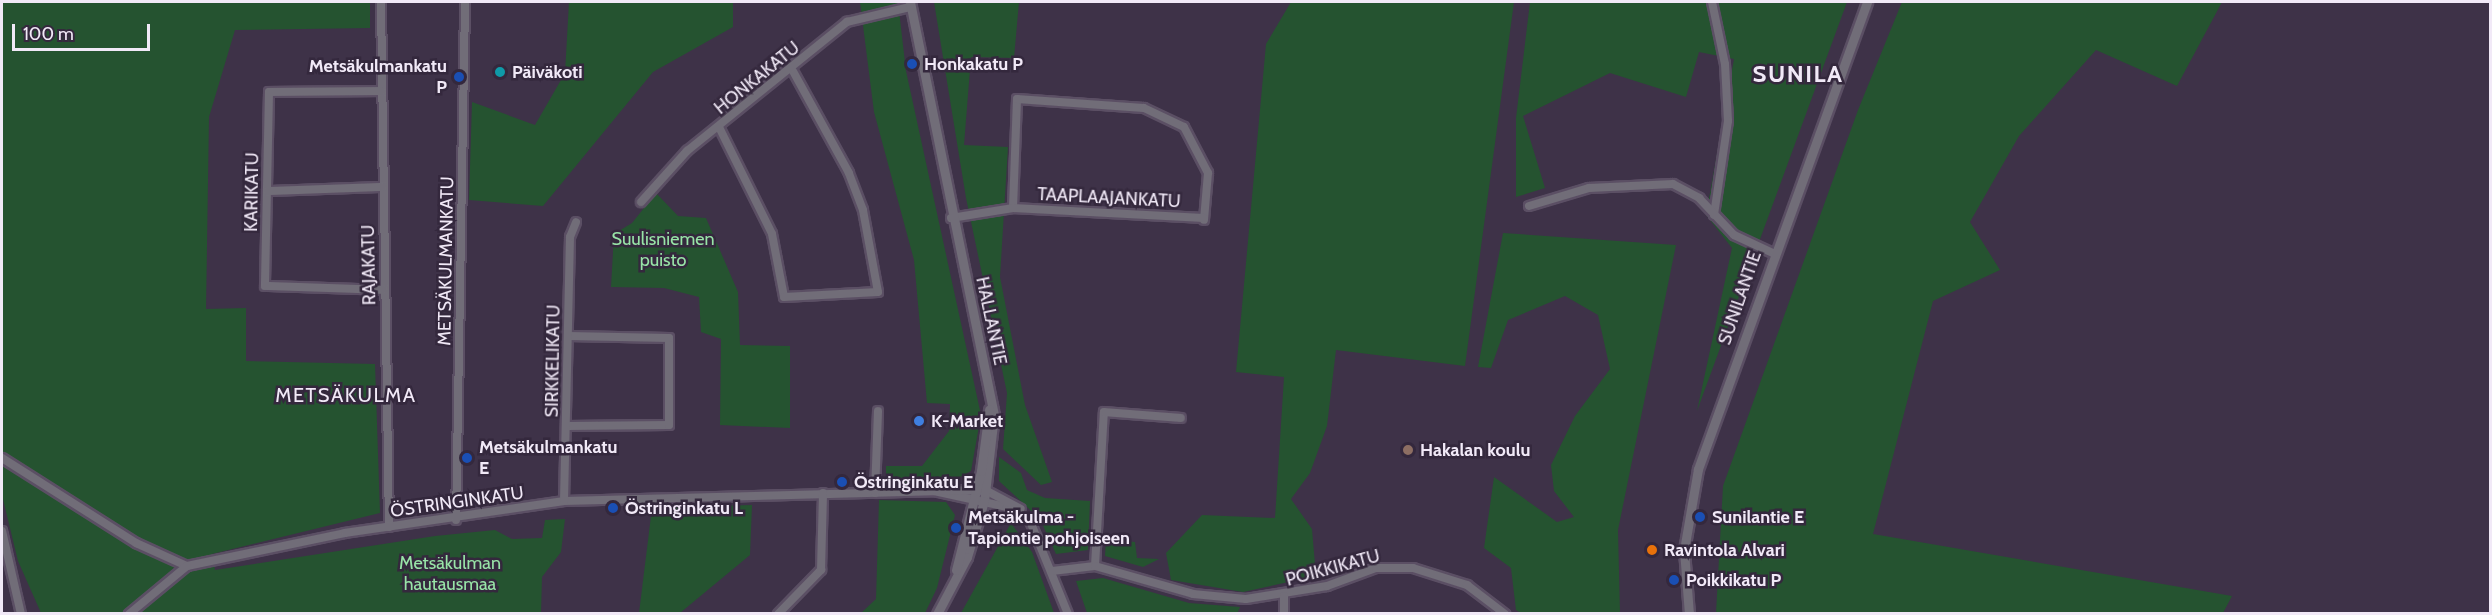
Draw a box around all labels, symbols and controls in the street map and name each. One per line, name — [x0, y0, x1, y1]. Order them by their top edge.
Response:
scale bar — [15, 12, 153, 50]
text: 100 m — [23, 23, 74, 45]
street label: HONKAKATU — [710, 37, 804, 119]
place label: Honkakatu P — [924, 53, 1023, 75]
place label: Metsäkulmankatu P — [309, 56, 447, 98]
marker: Honkakatu P — [905, 57, 919, 71]
district label: SUNILA — [1753, 60, 1843, 88]
place label: Päiväkoti — [512, 61, 583, 83]
marker: Päiväkoti — [493, 65, 507, 79]
marker: Metsäkulmankatu P — [452, 70, 466, 84]
street label: KARIKATU — [241, 152, 263, 232]
street label: METSÄKULMANKATU — [434, 176, 458, 346]
street label: TAAPLAAJANKATU — [1037, 183, 1181, 213]
street label: RAJAKATU — [357, 225, 381, 305]
park label: Suulisniemen puisto — [612, 229, 714, 272]
street label: SUNILANTIE — [1714, 248, 1766, 348]
street label: HALLANTIE — [971, 275, 1011, 367]
street label: SIRKKELIKATU — [541, 304, 565, 418]
district label: METSÄKULMA — [275, 383, 417, 407]
place label: K-Market — [931, 410, 1003, 432]
marker: K-Market — [912, 414, 926, 428]
place label: Metsäkulmankatu E — [479, 437, 617, 480]
place label: Hakalan koulu — [1420, 439, 1530, 461]
marker: Hakalan koulu — [1401, 443, 1415, 457]
marker: Metsäkulmankatu E — [460, 451, 474, 465]
place label: Östringinkatu E — [854, 471, 973, 493]
marker: Östringinkatu E — [835, 475, 849, 489]
street label: ÖSTRINGINKATU — [389, 482, 525, 522]
place label: Östringinkatu L — [625, 497, 743, 519]
marker: Östringinkatu L — [606, 501, 620, 515]
place label: Sunilantie E — [1712, 506, 1804, 528]
place label: Metsäkulma - Tapiontie pohjoiseen — [968, 507, 1130, 550]
marker: Sunilantie E — [1693, 510, 1707, 524]
marker: Metsäkulma - Tapiontie pohjoiseen — [949, 521, 963, 535]
place label: Ravintola Alvari — [1664, 539, 1785, 561]
marker: Ravintola Alvari — [1645, 543, 1659, 557]
street label: POIKKIKATU — [1284, 545, 1382, 591]
park label: Metsäkulman hautausmaa — [399, 553, 501, 596]
place label: Poikkikatu P — [1686, 569, 1781, 591]
marker: Poikkikatu P — [1667, 573, 1681, 587]

